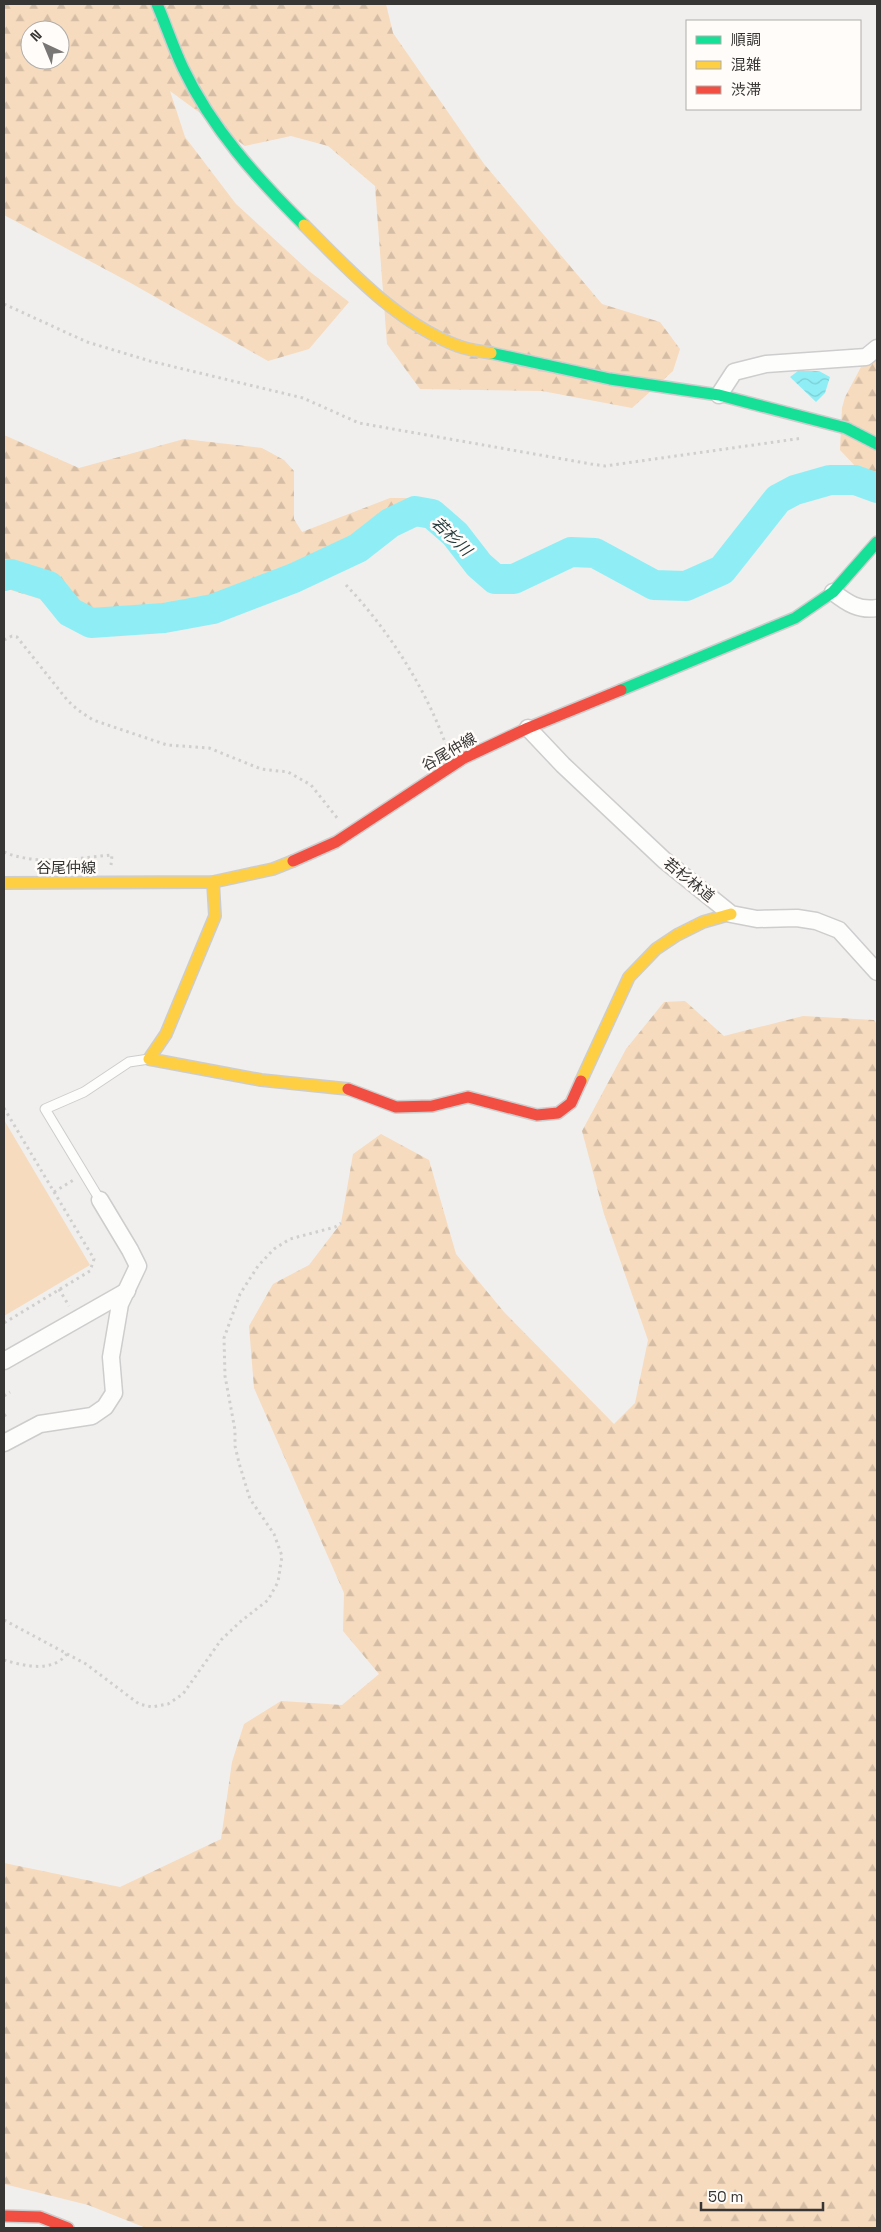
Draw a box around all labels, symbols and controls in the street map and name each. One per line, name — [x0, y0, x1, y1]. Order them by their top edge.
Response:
north arrow — [20, 20, 70, 70]
legend — [686, 20, 861, 110]
text: N — [26, 26, 46, 45]
text: 順調 — [731, 30, 761, 49]
text: 混雑 — [731, 55, 761, 74]
text: 渋滞 — [731, 80, 761, 99]
water label: 若杉川 — [427, 512, 478, 562]
street label: 谷尾仲線 — [418, 728, 479, 775]
street label: 若杉林道 — [660, 853, 719, 906]
street label: 谷尾仲線 — [36, 858, 96, 877]
scale bar — [701, 2180, 824, 2212]
text: 50 m — [708, 2187, 743, 2206]

